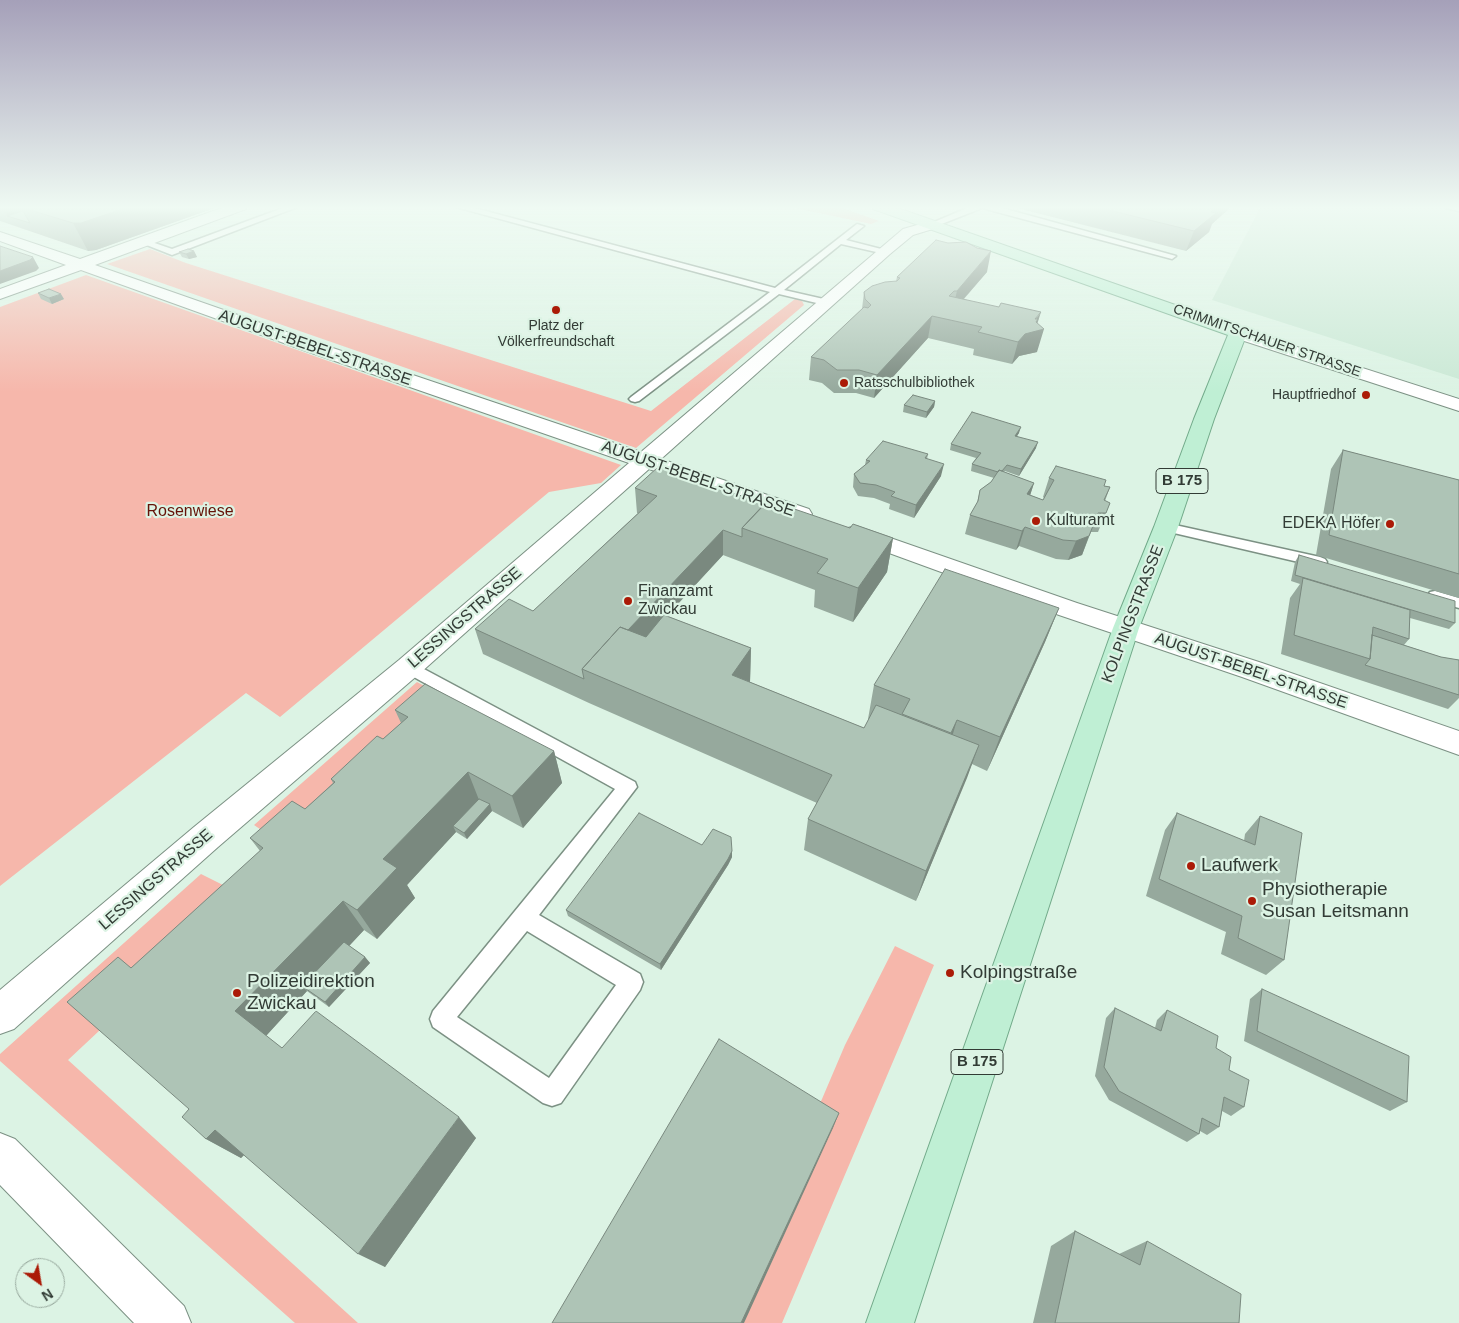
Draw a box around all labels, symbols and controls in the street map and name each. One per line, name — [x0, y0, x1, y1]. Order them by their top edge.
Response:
street label: CRIMMITSCHAUER STRASSE — [1171, 301, 1363, 381]
marker: Platz der Völkerfreundschaft — [550, 304, 562, 316]
street label: AUGUST-BEBEL-STRASSE — [216, 306, 414, 390]
place label: Platz der Völkerfreundschaft — [498, 318, 614, 351]
place label: Ratsschulbibliothek — [854, 375, 975, 391]
marker: Ratsschulbibliothek — [838, 377, 850, 389]
place label: Hauptfriedhof — [1272, 387, 1356, 403]
marker: Hauptfriedhof — [1360, 389, 1372, 401]
street label: AUGUST-BEBEL-STRASSE — [599, 437, 797, 521]
road number: B 175 — [1156, 468, 1208, 494]
park label: Rosenwiese — [146, 502, 234, 522]
place label: Kulturamt — [1046, 511, 1114, 531]
place label: EDEKA Höfer — [1282, 514, 1380, 534]
marker: Kulturamt — [1030, 515, 1042, 527]
marker: EDEKA Höfer — [1384, 518, 1396, 530]
street label: KOLPINGSTRASSE — [1098, 542, 1168, 686]
street label: LESSINGSTRASSE — [404, 564, 526, 672]
place label: Finanzamt Zwickau — [638, 582, 713, 620]
marker: Finanzamt Zwickau — [622, 595, 634, 607]
street label: AUGUST-BEBEL-STRASSE — [1152, 629, 1350, 713]
street label: LESSINGSTRASSE — [95, 826, 217, 934]
place label: Laufwerk — [1201, 855, 1278, 877]
marker: Laufwerk — [1185, 860, 1197, 872]
place label: Physiotherapie Susan Leitsmann — [1262, 879, 1409, 923]
marker: Physiotherapie Susan Leitsmann — [1246, 895, 1258, 907]
place label: Kolpingstraße — [960, 962, 1077, 984]
marker: Kolpingstraße — [944, 967, 956, 979]
place label: Polizeidirektion Zwickau — [247, 971, 375, 1015]
marker: Polizeidirektion Zwickau — [231, 987, 243, 999]
road number: B 175 — [951, 1050, 1003, 1074]
north arrow — [15, 1258, 65, 1308]
text: N — [39, 1285, 56, 1304]

